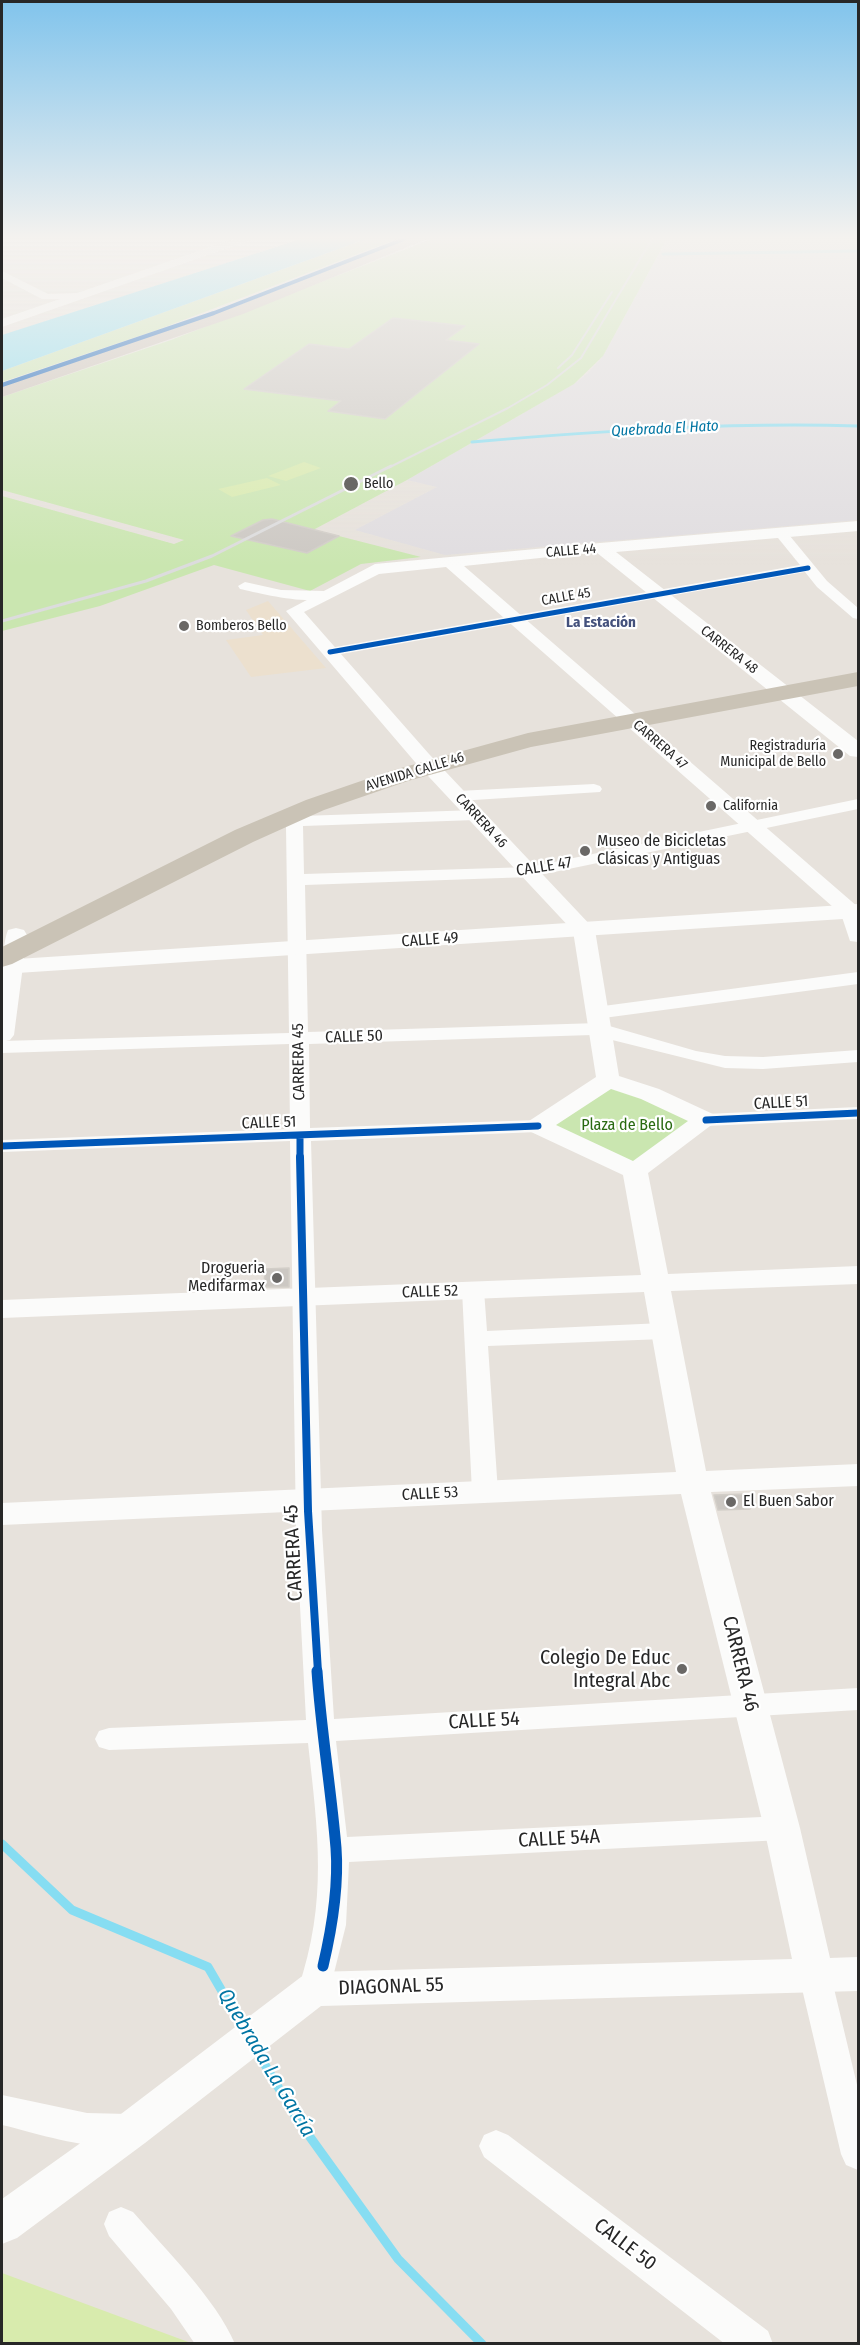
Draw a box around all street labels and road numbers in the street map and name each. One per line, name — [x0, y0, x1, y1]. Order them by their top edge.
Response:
street label: CALLE 44 — [545, 540, 597, 562]
street label: CALLE 45 — [540, 584, 592, 610]
street label: CARRERA 48 — [697, 622, 761, 678]
street label: CARRERA 47 — [629, 717, 691, 773]
street label: AVENIDA CALLE 46 — [364, 749, 466, 795]
street label: CARRERA 46 — [452, 790, 510, 852]
street label: CALLE 47 — [515, 853, 573, 881]
street label: CALLE 49 — [401, 928, 459, 952]
street label: CARRERA 45 — [289, 1023, 309, 1101]
street label: CALLE 50 — [325, 1026, 383, 1048]
street label: CALLE 51 — [753, 1092, 809, 1114]
street label: CALLE 51 — [241, 1112, 297, 1134]
street label: CALLE 52 — [402, 1281, 458, 1303]
street label: CALLE 53 — [401, 1483, 459, 1505]
street label: CARRERA 45 — [279, 1504, 309, 1602]
street label: CARRERA 46 — [717, 1614, 763, 1714]
street label: CALLE 54 — [448, 1707, 520, 1735]
street label: CALLE 54A — [517, 1825, 601, 1853]
street label: DIAGONAL 55 — [338, 1973, 444, 2001]
street label: CALLE 50 — [589, 2214, 661, 2276]

